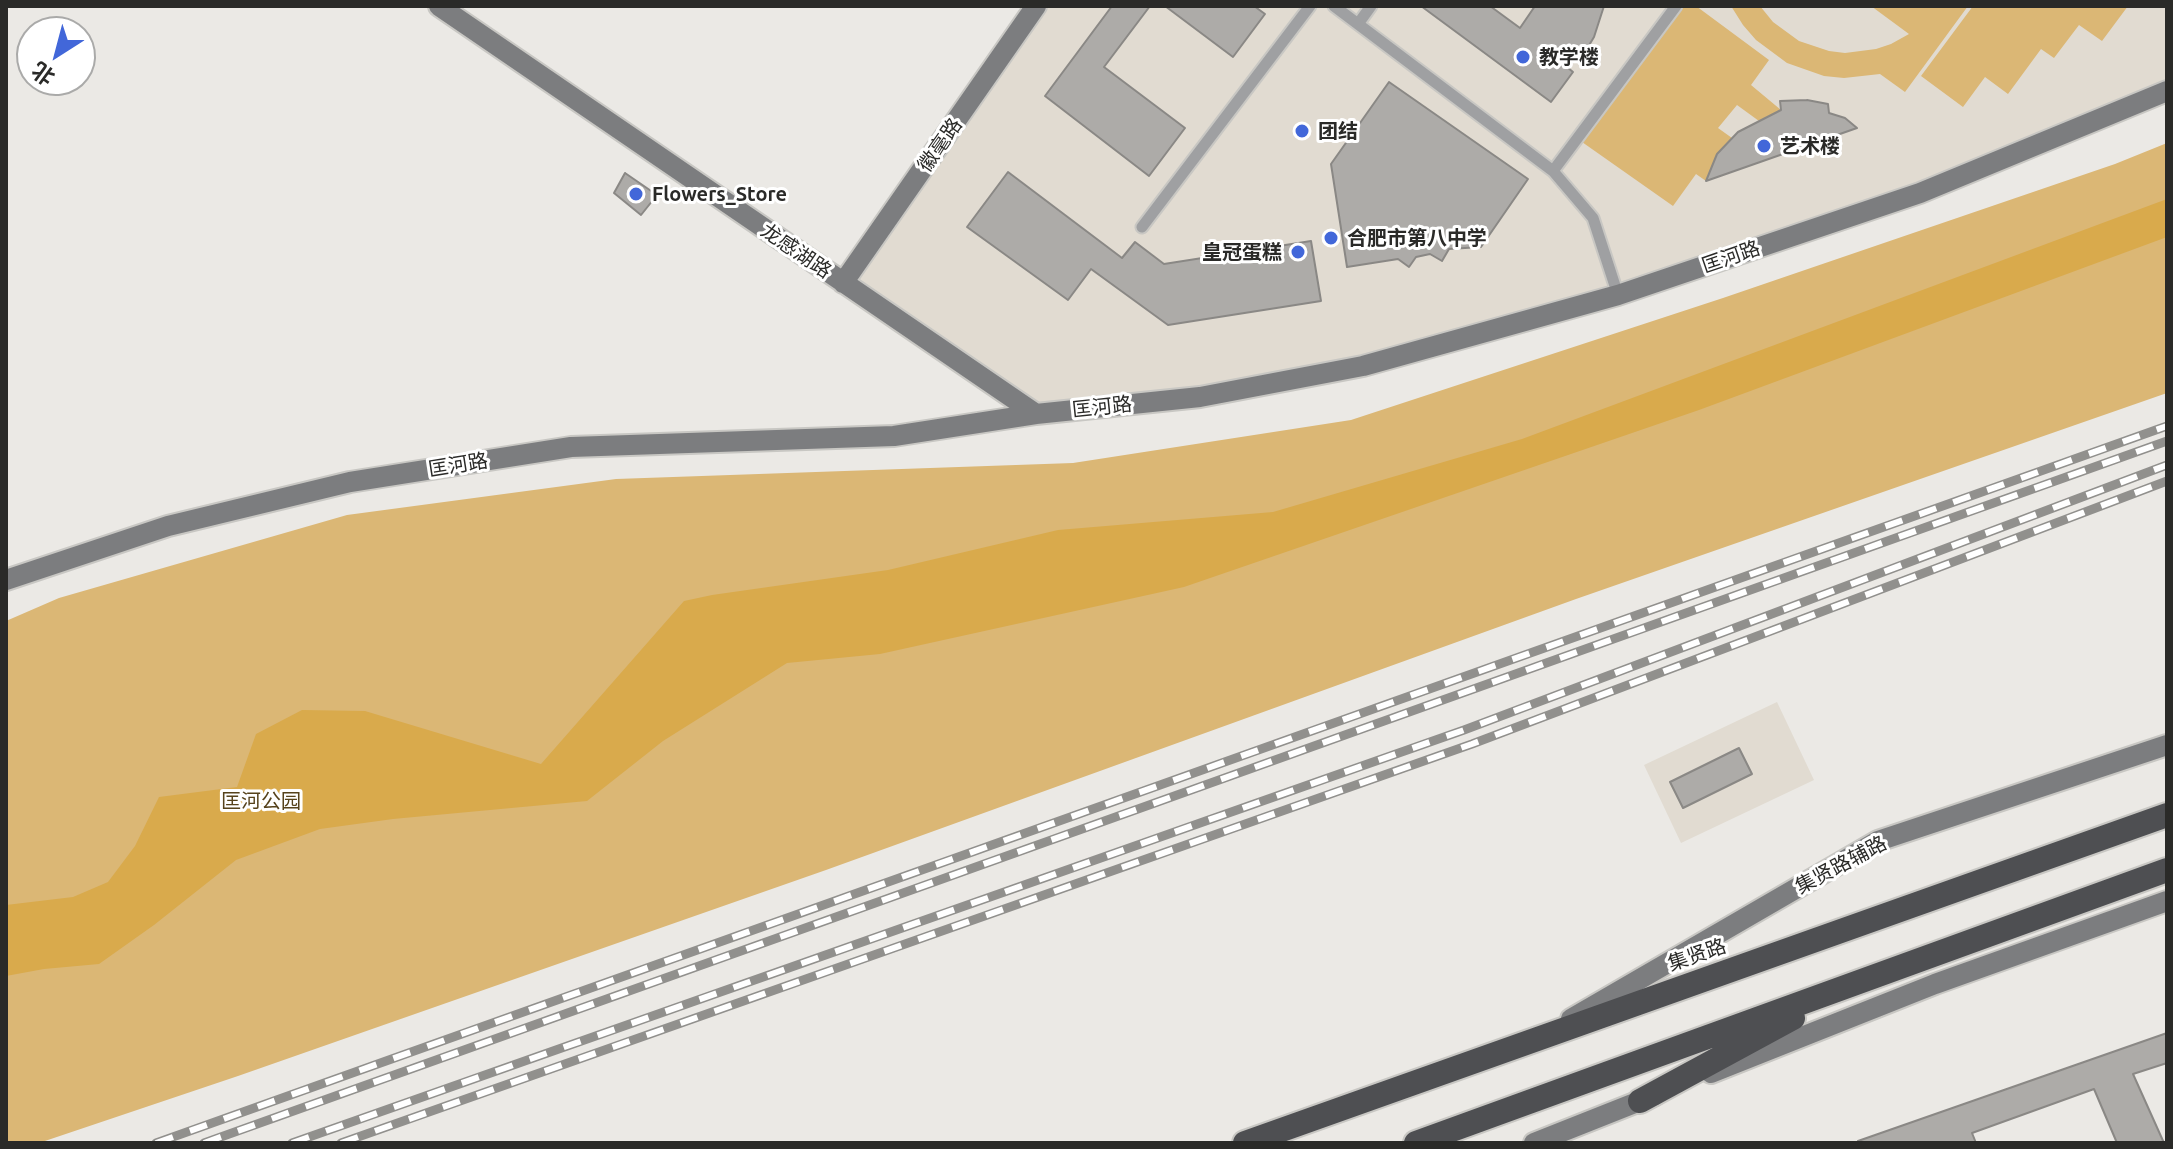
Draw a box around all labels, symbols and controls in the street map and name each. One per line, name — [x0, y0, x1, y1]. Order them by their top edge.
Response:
north arrow — [16, 16, 96, 96]
place label: 教学楼 — [1539, 45, 1599, 69]
marker: 教学楼 — [1514, 48, 1532, 66]
text: 北 — [27, 58, 59, 91]
street label: 徽毫路 — [913, 114, 967, 176]
place label: 团结 — [1318, 119, 1358, 143]
marker: 团结 — [1293, 122, 1311, 140]
place label: 艺术楼 — [1780, 134, 1840, 158]
marker: 艺术楼 — [1755, 137, 1773, 155]
place label: Flowers_Store — [652, 182, 787, 206]
marker: Flowers_Store — [627, 185, 645, 203]
street label: 龙感湖路 — [756, 219, 836, 283]
place label: 合肥市第八中学 — [1347, 226, 1487, 250]
marker: 合肥市第八中学 — [1322, 229, 1340, 247]
street label: 匡河路 — [1699, 236, 1763, 278]
place label: 皇冠蛋糕 — [1202, 240, 1282, 264]
marker: 皇冠蛋糕 — [1289, 243, 1307, 261]
street label: 匡河路 — [1071, 392, 1133, 422]
street label: 匡河路 — [426, 448, 490, 482]
park label: 匡河公园 — [221, 789, 301, 813]
street label: 集贤路辅路 — [1791, 831, 1891, 899]
street label: 集贤路 — [1665, 934, 1729, 976]

